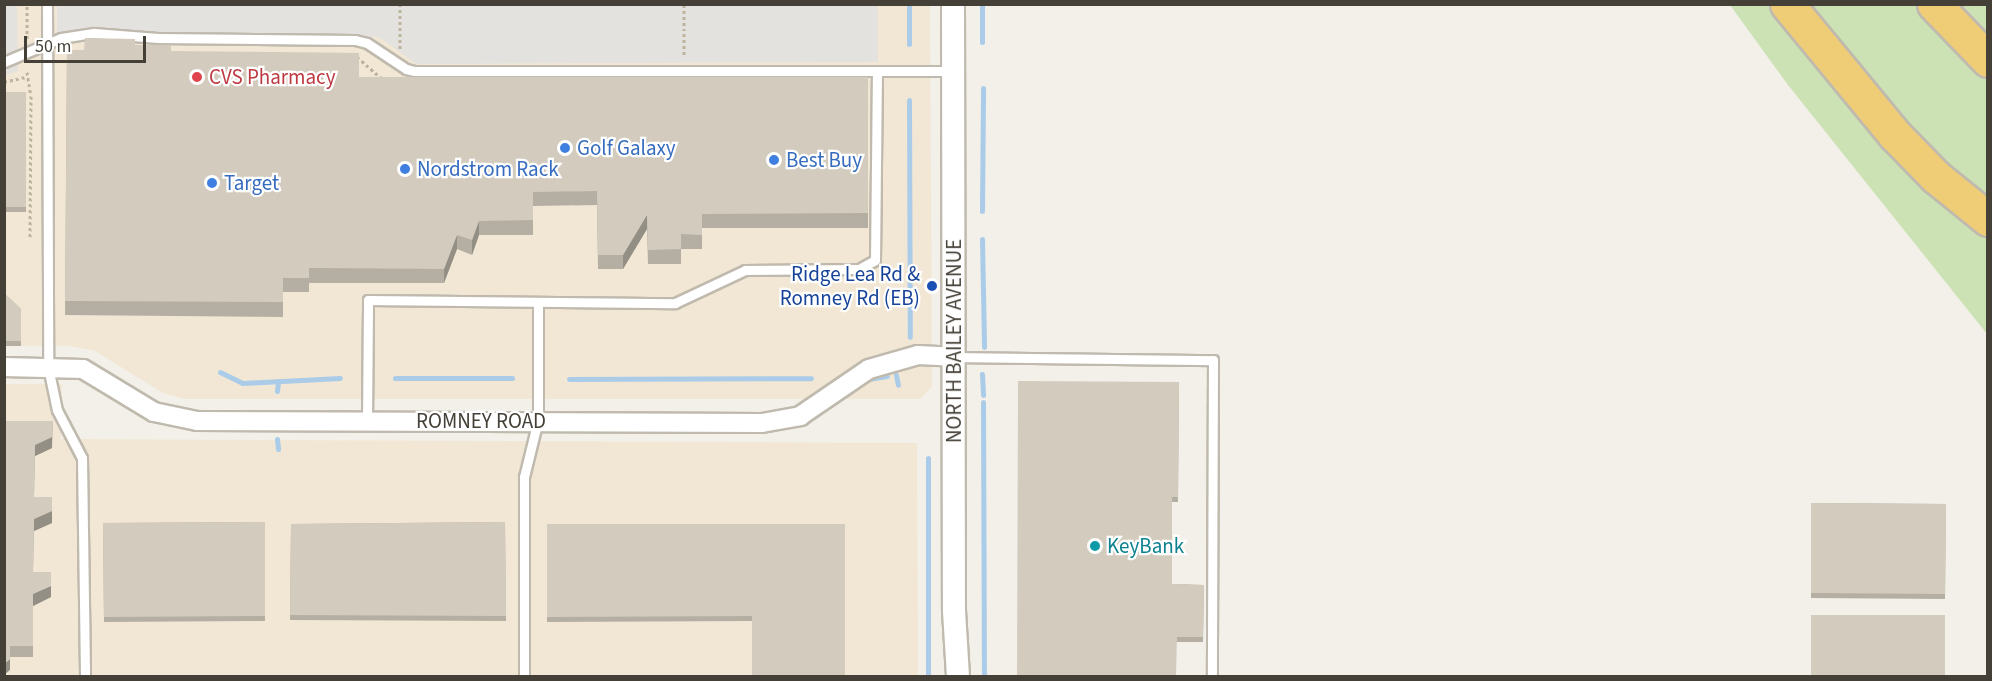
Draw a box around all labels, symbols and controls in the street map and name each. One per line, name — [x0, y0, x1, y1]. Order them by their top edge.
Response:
scale bar — [27, 24, 148, 62]
text: 50 m — [35, 34, 71, 59]
place label: CVS Pharmacy — [209, 64, 336, 90]
marker: CVS Pharmacy — [190, 70, 204, 84]
place label: Golf Galaxy — [577, 135, 676, 161]
marker: Golf Galaxy — [558, 141, 572, 155]
place label: Best Buy — [786, 147, 862, 173]
marker: Best Buy — [767, 153, 781, 167]
place label: Nordstrom Rack — [417, 156, 559, 182]
marker: Nordstrom Rack — [398, 162, 412, 176]
place label: Target — [224, 170, 279, 196]
marker: Target — [205, 176, 219, 190]
street label: NORTH BAILEY AVENUE — [941, 239, 967, 443]
place label: Ridge Lea Rd & Romney Rd (EB) — [780, 261, 920, 311]
marker: Ridge Lea Rd & Romney Rd (EB) — [925, 279, 939, 293]
street label: ROMNEY ROAD — [416, 408, 546, 434]
place label: KeyBank — [1107, 533, 1184, 559]
marker: KeyBank — [1088, 539, 1102, 553]

